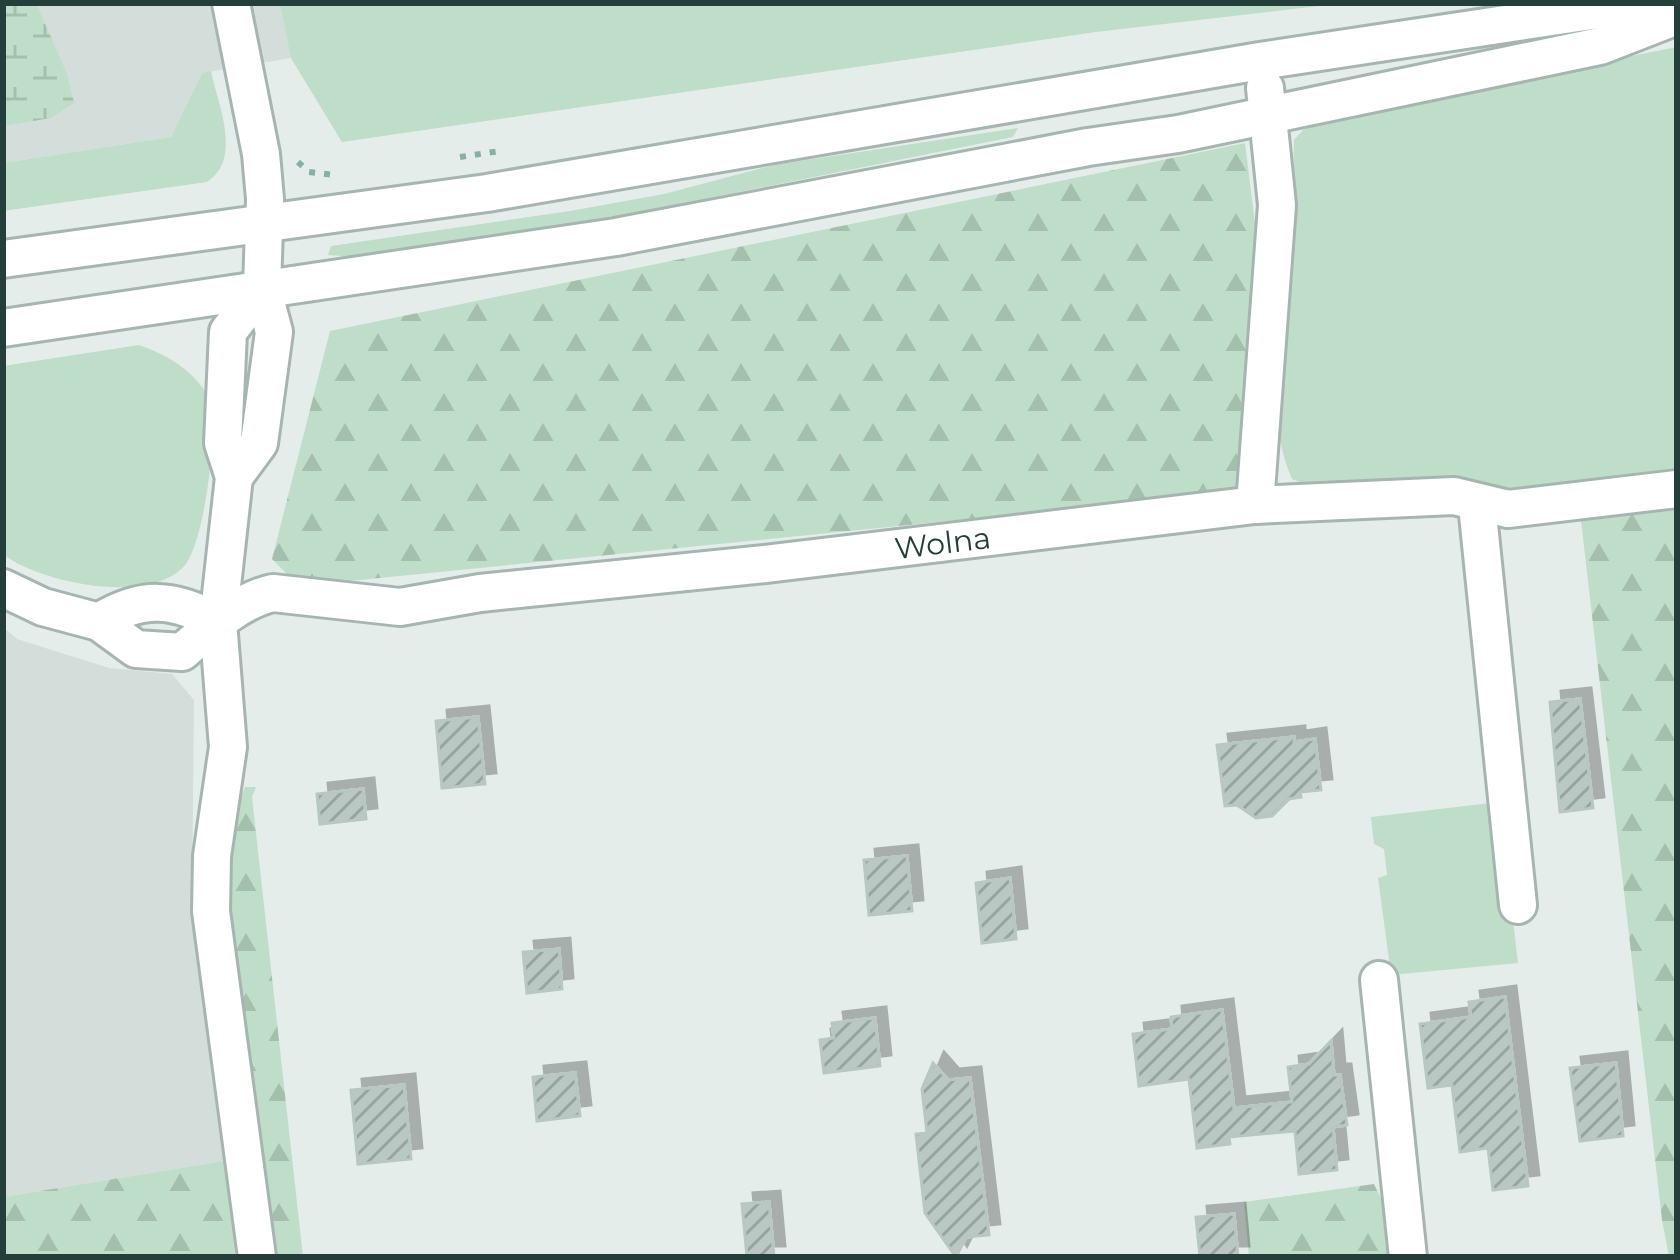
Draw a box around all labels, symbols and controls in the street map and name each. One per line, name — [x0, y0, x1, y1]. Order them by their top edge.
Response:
street label: Wolna — [892, 518, 993, 567]

